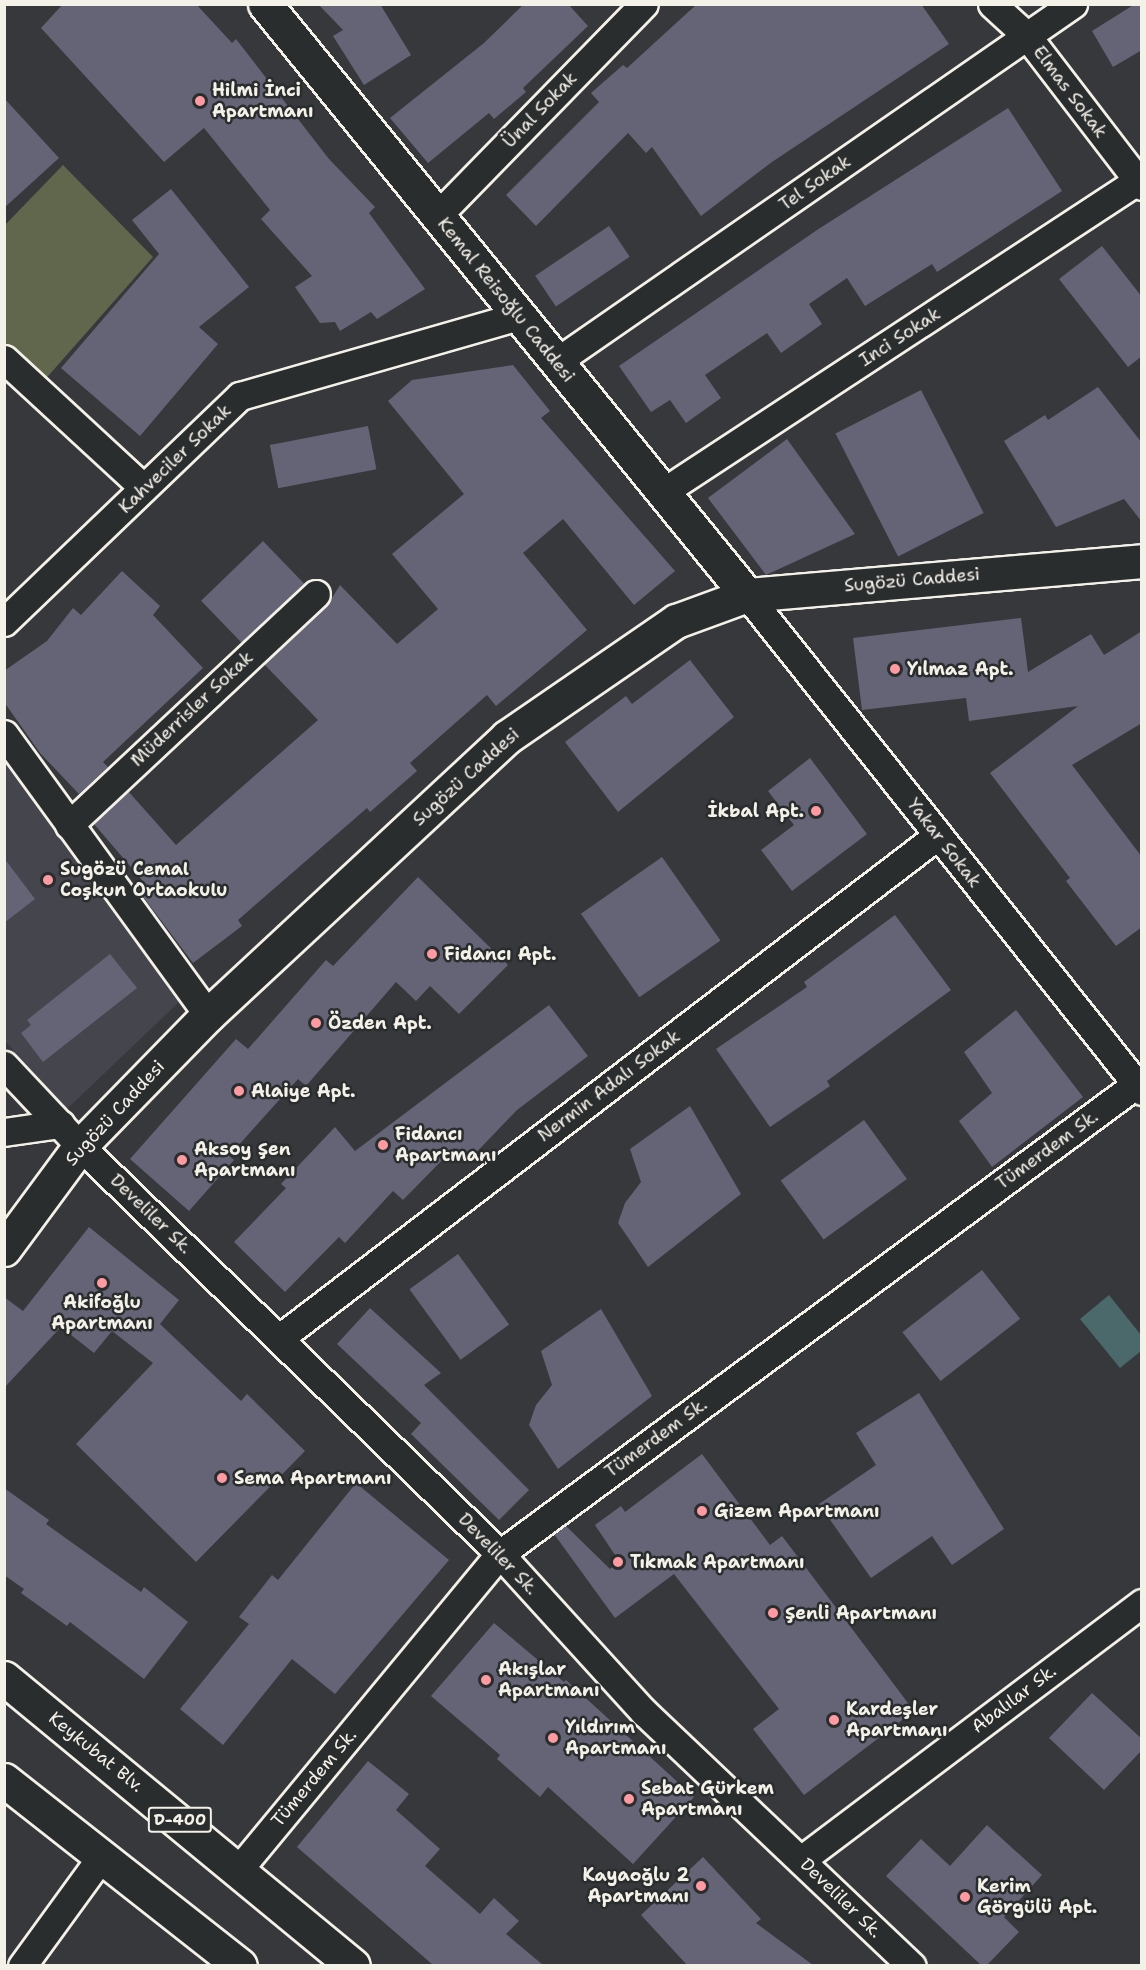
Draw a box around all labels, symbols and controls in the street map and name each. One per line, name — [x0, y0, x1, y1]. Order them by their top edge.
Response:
street label: Elmas Sokak — [1028, 42, 1112, 142]
street label: Ünal Sokak — [498, 67, 582, 153]
place label: Hilmi İnci Apartmanı — [212, 80, 313, 122]
marker: Hilmi İnci Apartmanı — [193, 94, 207, 108]
street label: Tel Sokak — [775, 151, 855, 215]
street label: Kemal Reisoğlu Caddesi — [433, 213, 579, 387]
street label: Inci Sokak — [856, 303, 944, 371]
street label: Kahveciler Sokak — [114, 400, 236, 518]
street label: Sugözü Caddesi — [843, 563, 981, 597]
street label: Müderrisler Sokak — [126, 647, 258, 771]
place label: Yılmaz Apt. — [907, 658, 1013, 680]
marker: Yılmaz Apt. — [888, 662, 902, 676]
street label: Sugözü Caddesi — [408, 723, 524, 831]
street label: Yakar Sokak — [902, 794, 986, 892]
place label: İkbal Apt. — [708, 800, 804, 822]
marker: İkbal Apt. — [809, 804, 823, 818]
place label: Sugözü Cemal Coşkun Ortaokulu — [60, 859, 227, 902]
marker: Sugözü Cemal Coşkun Ortaokulu — [41, 873, 55, 887]
place label: Fidancı Apt. — [444, 943, 557, 965]
marker: Fidancı Apt. — [425, 947, 439, 961]
place label: Özden Apt. — [328, 1012, 432, 1034]
marker: Özden Apt. — [309, 1016, 323, 1030]
street label: Nermin Adalı Sokak — [534, 1025, 684, 1147]
street label: Sugözü Caddesi — [61, 1056, 169, 1170]
place label: Alaiye Apt. — [251, 1080, 356, 1102]
marker: Alaiye Apt. — [232, 1084, 246, 1098]
street label: Tümerdem Sk. — [992, 1106, 1102, 1194]
place label: Fidancı Apartmanı — [395, 1124, 496, 1166]
marker: Fidancı Apartmanı — [376, 1138, 390, 1152]
place label: Aksoy Şen Apartmanı — [194, 1139, 295, 1182]
marker: Aksoy Şen Apartmanı — [175, 1153, 189, 1167]
street label: Develiler Sk. — [106, 1170, 196, 1258]
marker: Akifoğlu Apartmanı — [95, 1276, 109, 1290]
place label: Akifoğlu Apartmanı — [51, 1292, 153, 1334]
street label: Tümerdem Sk. — [601, 1394, 711, 1482]
place label: Sema Apartmanı — [234, 1467, 391, 1489]
marker: Sema Apartmanı — [215, 1471, 229, 1485]
place label: Gizem Apartmanı — [714, 1500, 880, 1522]
marker: Gizem Apartmanı — [695, 1504, 709, 1518]
street label: Develiler Sk. — [454, 1509, 542, 1599]
place label: Tıkmak Apartmanı — [630, 1551, 805, 1573]
marker: Tıkmak Apartmanı — [611, 1555, 625, 1569]
place label: Şenli Apartmanı — [785, 1602, 937, 1624]
marker: Şenli Apartmanı — [766, 1606, 780, 1620]
place label: Akışlar Apartmanı — [498, 1659, 599, 1702]
street label: Abalılar Sk. — [967, 1660, 1061, 1738]
marker: Akışlar Apartmanı — [479, 1673, 493, 1687]
place label: Kardeşler Apartmanı — [846, 1699, 947, 1742]
street label: Keykubat Blv. — [44, 1707, 148, 1797]
marker: Kardeşler Apartmanı — [827, 1713, 841, 1727]
place label: Yıldırım Apartmanı — [565, 1717, 666, 1760]
street label: Tümerdem Sk. — [267, 1725, 361, 1831]
marker: Yıldırım Apartmanı — [546, 1731, 560, 1745]
place label: Sebat Gürkem Apartmanı — [641, 1778, 774, 1820]
marker: Sebat Gürkem Apartmanı — [622, 1792, 636, 1806]
road number: D-400 — [147, 1807, 213, 1833]
street label: Develiler Sk. — [796, 1854, 886, 1942]
place label: Kayaoğlu 2 Apartmanı — [582, 1865, 689, 1908]
place label: Kerim Görgülü Apt. — [977, 1876, 1097, 1918]
marker: Kayaoğlu 2 Apartmanı — [694, 1879, 708, 1893]
marker: Kerim Görgülü Apt. — [958, 1890, 972, 1904]

